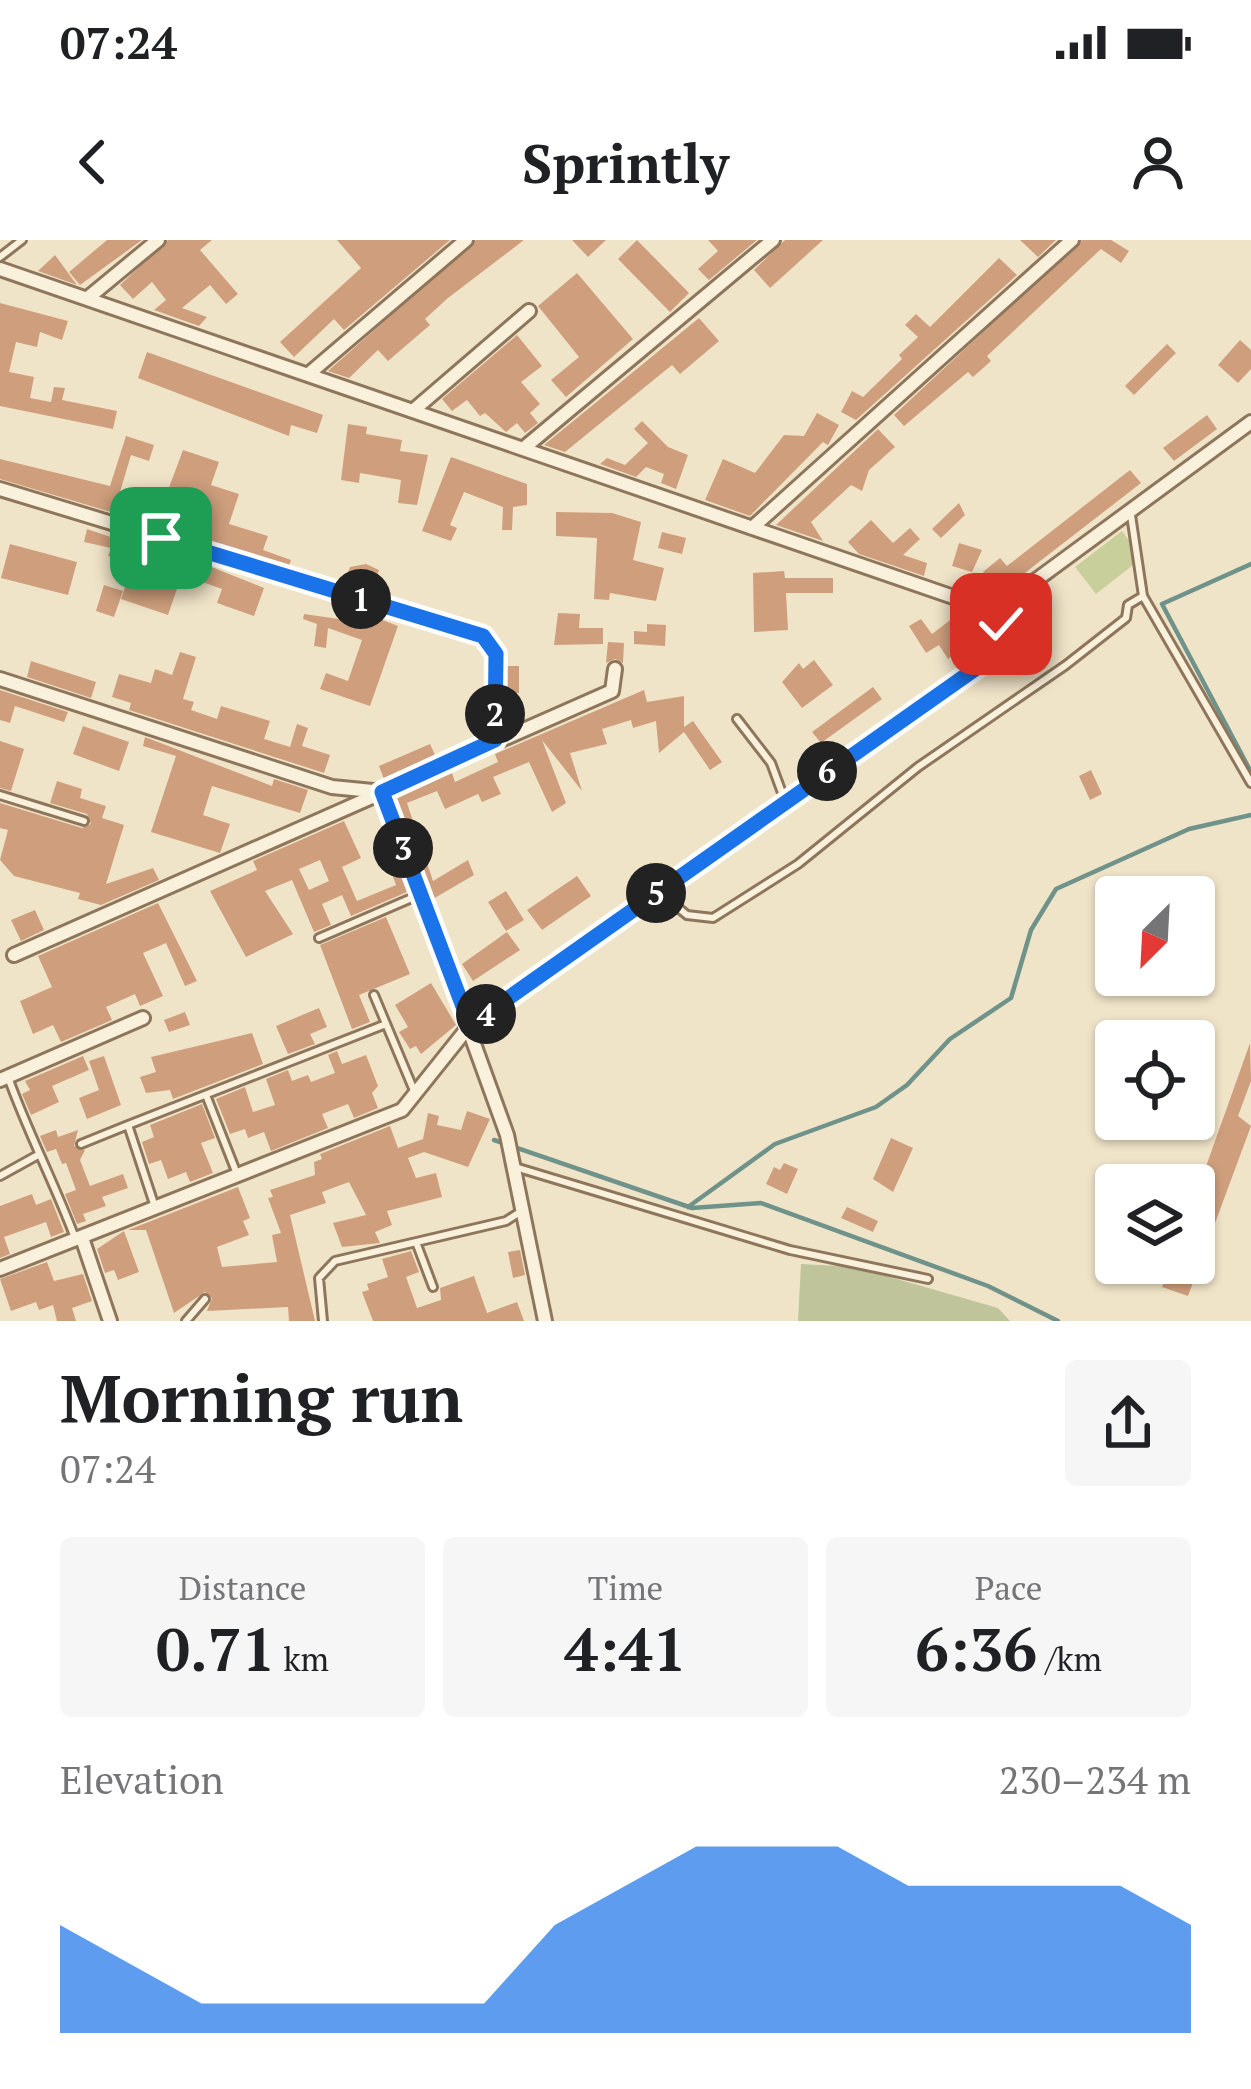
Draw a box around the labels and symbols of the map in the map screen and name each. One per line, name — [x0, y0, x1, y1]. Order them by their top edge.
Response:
pin — [110, 487, 212, 589]
pin: 1 — [331, 569, 391, 629]
pin — [950, 573, 1052, 675]
pin: 2 — [465, 684, 525, 744]
pin: 6 — [797, 741, 857, 801]
pin: 3 — [373, 818, 433, 878]
pin: 5 — [626, 863, 686, 923]
north arrow — [1095, 876, 1215, 996]
pin: 4 — [456, 984, 516, 1044]

